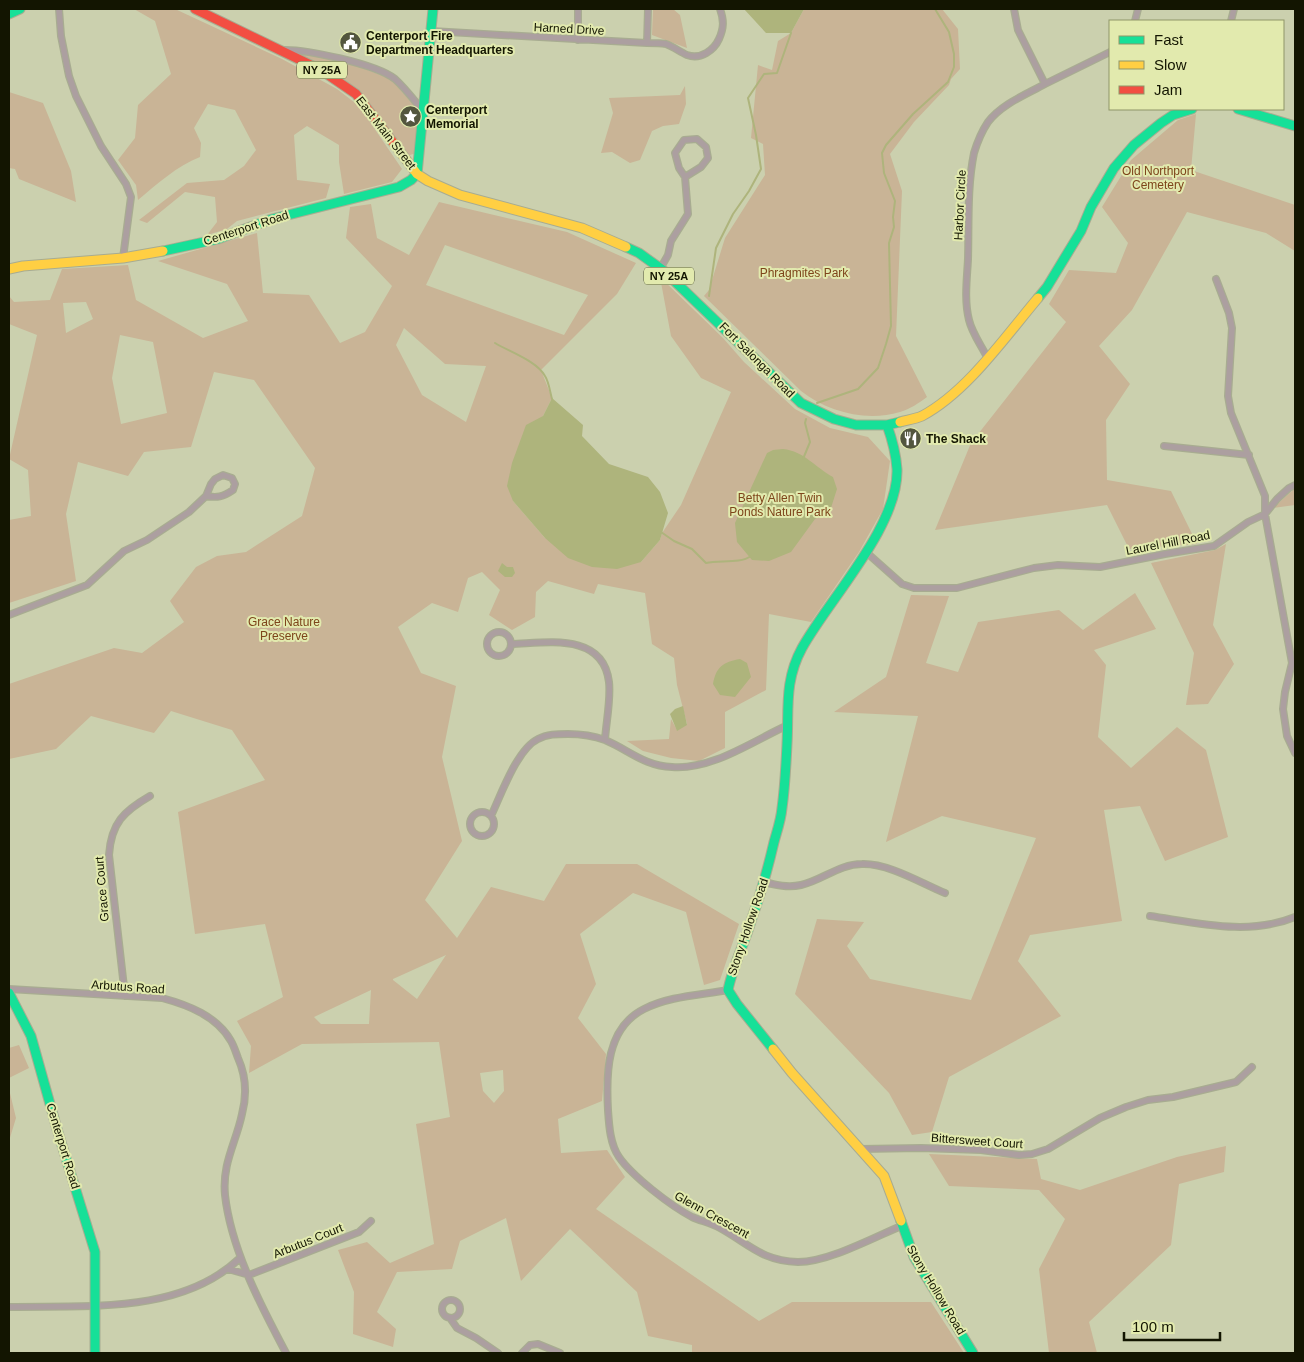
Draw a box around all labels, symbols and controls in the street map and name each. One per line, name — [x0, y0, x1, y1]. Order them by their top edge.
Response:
street label: Harned Drive — [533, 20, 605, 38]
legend — [1109, 20, 1284, 110]
place label: Centerport Fire Department Headquarters — [366, 29, 514, 57]
public building icon: Centerport Fire Department Headquarters — [338, 31, 362, 55]
text: Fast — [1154, 31, 1184, 48]
text: Slow — [1154, 56, 1187, 73]
road number: NY 25A — [297, 62, 347, 78]
text: Jam — [1154, 81, 1182, 98]
street label: East Main Street — [353, 94, 419, 173]
place label: Centerport Memorial — [426, 103, 487, 131]
place icon: Centerport Memorial — [398, 105, 422, 129]
park label: Old Northport Cemetery — [1122, 164, 1195, 192]
street label: Harbor Circle — [951, 169, 969, 241]
street label: Centerport Road — [202, 208, 290, 248]
park label: Phragmites Park — [760, 266, 849, 280]
road number: NY 25A — [644, 268, 694, 284]
street label: Fort Salonga Road — [716, 319, 798, 401]
restaurant icon: The Shack — [898, 427, 922, 451]
place label: The Shack — [926, 432, 986, 446]
park label: Betty Allen Twin Ponds Nature Park — [729, 491, 832, 519]
street label: Laurel Hill Road — [1125, 528, 1211, 558]
park label: Grace Nature Preserve — [248, 615, 320, 643]
street label: Grace Court — [92, 855, 112, 922]
street label: Stony Hollow Road — [725, 876, 771, 978]
street label: Arbutus Road — [91, 977, 165, 997]
street label: Centerport Road — [43, 1102, 83, 1190]
street label: Bittersweet Court — [931, 1131, 1024, 1151]
street label: Glenn Crescent — [672, 1189, 752, 1242]
street label: Arbutus Court — [271, 1220, 346, 1261]
street label: Stony Hollow Road — [904, 1243, 968, 1337]
scale bar — [1124, 1310, 1220, 1342]
text: 100 m — [1132, 1318, 1174, 1335]

